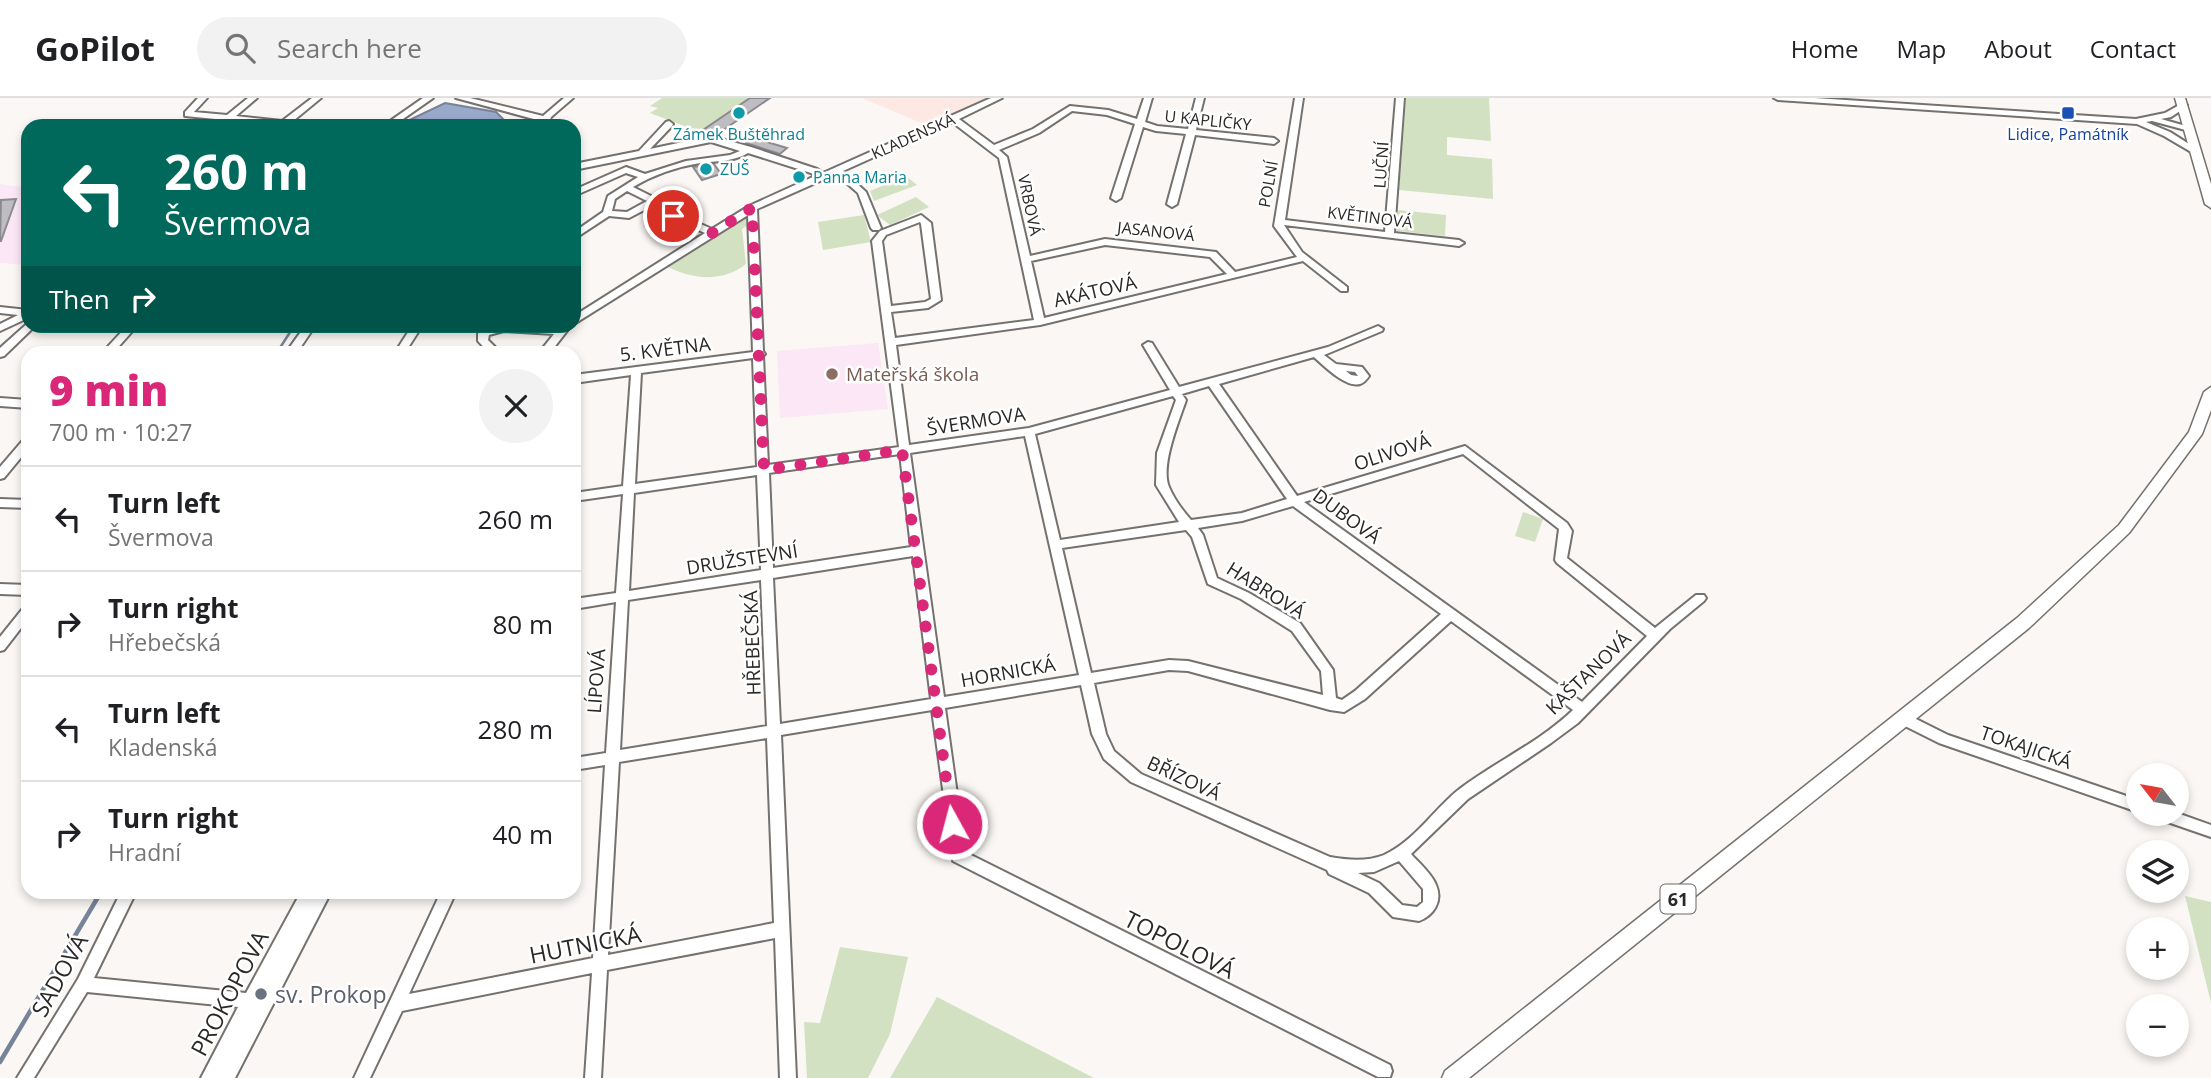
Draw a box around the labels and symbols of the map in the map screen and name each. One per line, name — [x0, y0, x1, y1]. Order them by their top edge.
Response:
marker: Zámek Buštěhrad — [731, 105, 747, 121]
street label: U KAPLIČKY — [1164, 105, 1252, 135]
marker: Lidice, Památník — [2060, 105, 2076, 121]
street label: KLADENSKÁ — [868, 107, 959, 164]
place label: Zámek Buštěhrad — [673, 123, 805, 145]
place label: Lidice, Památník — [2007, 123, 2129, 145]
street label: LUČNÍ — [1368, 140, 1394, 189]
place label: ZUŠ — [720, 158, 750, 180]
street label: POLNÍ — [1253, 158, 1283, 209]
marker: ZUŠ — [698, 161, 714, 177]
place label: Panna Maria — [813, 166, 907, 188]
marker: Panna Maria — [791, 169, 807, 185]
street label: VRBOVÁ — [1013, 172, 1047, 238]
pin — [643, 186, 703, 246]
street label: KVĚTINOVÁ — [1326, 201, 1415, 233]
street label: JASANOVÁ — [1114, 216, 1197, 246]
street label: AKÁTOVÁ — [1051, 269, 1139, 313]
street label: 5. KVĚTNA — [618, 331, 712, 367]
place label: Mateřská škola — [846, 361, 979, 387]
marker: Mateřská škola — [824, 366, 840, 382]
street label: ŠVERMOVA — [925, 400, 1027, 442]
street label: OLIVOVÁ — [1350, 427, 1434, 477]
street label: DUBOVÁ — [1308, 483, 1386, 549]
street label: DRUŽSTEVNÍ — [684, 537, 800, 581]
street label: HABROVÁ — [1222, 556, 1310, 624]
street label: HŘEBEČSKÁ — [737, 590, 767, 696]
street label: KAŠTANOVÁ — [1540, 626, 1636, 720]
street label: LÍPOVÁ — [581, 648, 611, 714]
street label: HORNICKÁ — [959, 651, 1057, 693]
street label: TOKAJICKÁ — [1977, 719, 2075, 775]
street label: BŘÍZOVÁ — [1143, 750, 1225, 806]
north arrow — [2126, 763, 2189, 826]
position arrow — [915, 787, 989, 861]
road number: 61 — [1660, 884, 1696, 914]
street label: TOPOLOVÁ — [1119, 902, 1241, 986]
street label: HUTNICKÁ — [526, 917, 644, 971]
street label: PROKOPOVA — [183, 924, 276, 1061]
street label: SADOVÁ — [23, 927, 95, 1022]
place label: sv. Prokop — [275, 978, 387, 1010]
marker: sv. Prokop — [253, 986, 269, 1002]

